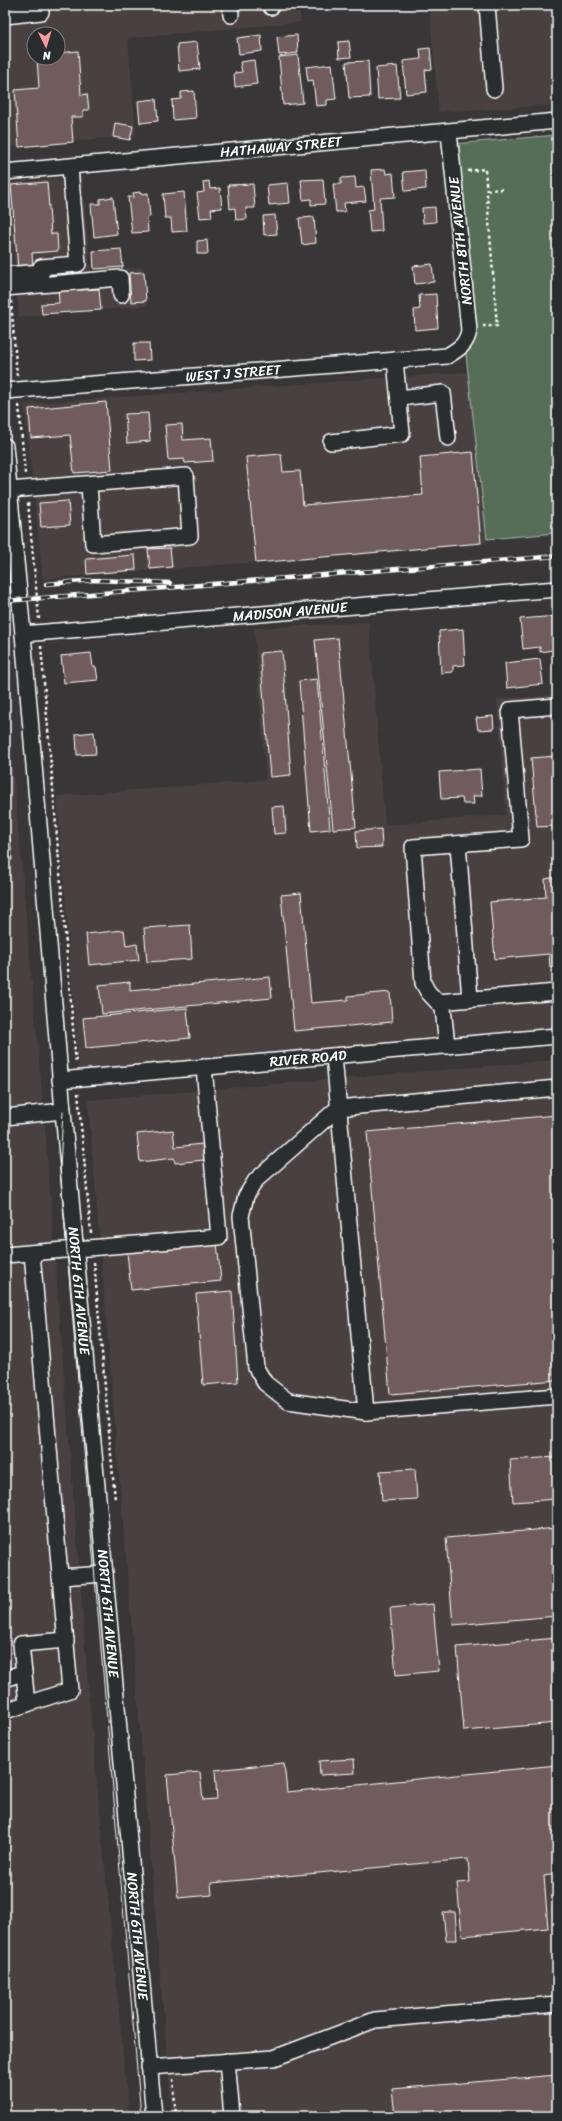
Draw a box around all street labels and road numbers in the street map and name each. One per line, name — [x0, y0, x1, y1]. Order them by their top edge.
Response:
street label: HATHAWAY STREET — [219, 129, 344, 165]
street label: NORTH 8TH AVENUE — [441, 174, 480, 306]
street label: WEST J STREET — [185, 357, 283, 390]
street label: MADISON AVENUE — [232, 595, 350, 629]
street label: RIVER ROAD — [268, 1043, 348, 1074]
street label: NORTH 6TH AVENUE — [61, 1226, 97, 1357]
street label: NORTH 6TH AVENUE — [90, 1548, 126, 1680]
street label: NORTH 6TH AVENUE — [119, 1871, 156, 2002]

